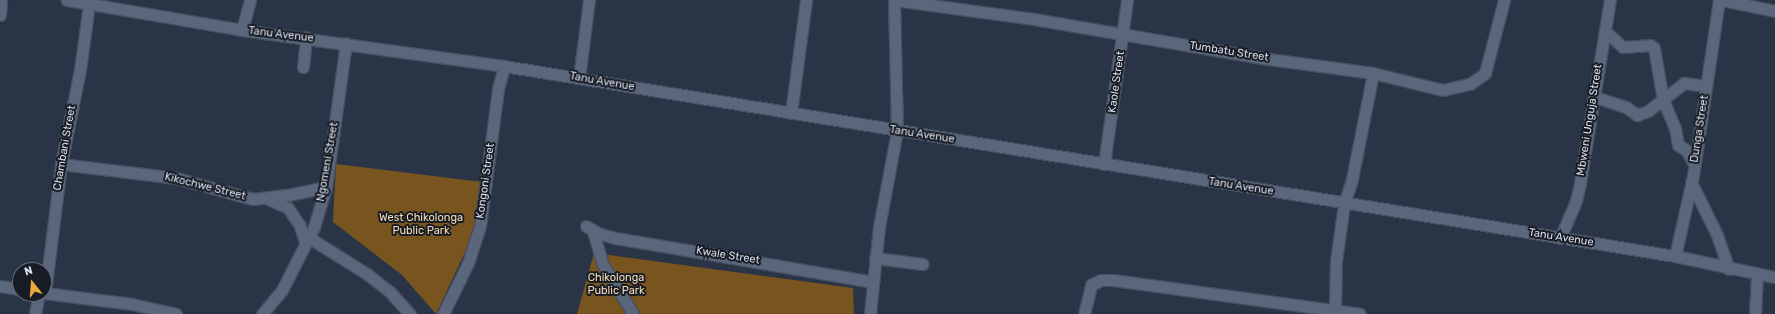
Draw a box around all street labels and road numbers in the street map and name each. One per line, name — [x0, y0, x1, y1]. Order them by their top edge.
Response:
street label: Tanu Avenue — [247, 24, 315, 46]
street label: Tumbatu Street — [1189, 39, 1269, 65]
street label: Kaole Street — [1106, 50, 1128, 114]
street label: Mbweni Unguja Street — [1575, 63, 1605, 177]
street label: Tanu Avenue — [568, 70, 636, 94]
street label: Dunga Street — [1688, 94, 1712, 164]
street label: Chambani Street — [51, 104, 79, 192]
street label: Ngomeni Street — [315, 121, 341, 203]
street label: Tanu Avenue — [888, 123, 956, 147]
street label: Kongoni Street — [474, 142, 498, 220]
street label: Kikochwe Street — [163, 171, 247, 203]
street label: Tanu Avenue — [1207, 175, 1275, 199]
street label: Tanu Avenue — [1527, 226, 1595, 250]
street label: Kwale Street — [695, 244, 761, 268]

